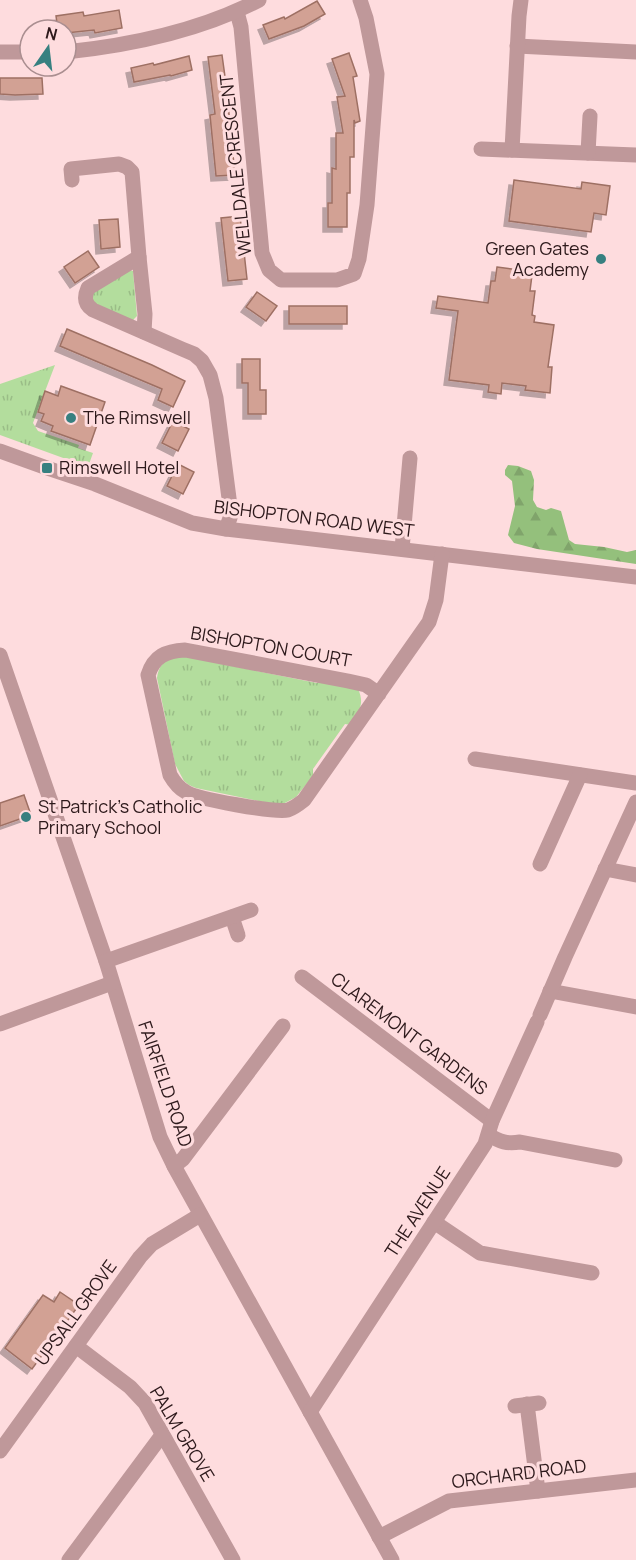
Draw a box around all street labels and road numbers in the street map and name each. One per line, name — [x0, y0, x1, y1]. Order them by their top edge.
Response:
street label: WELLDALE CRESCENT — [213, 73, 257, 257]
street label: BISHOPTON ROAD WEST — [213, 494, 416, 542]
street label: BISHOPTON COURT — [189, 620, 354, 672]
street label: CLAREMONT GARDENS — [326, 966, 493, 1100]
street label: FAIRFIELD ROAD — [133, 1017, 199, 1150]
street label: THE AVENUE — [379, 1162, 455, 1261]
street label: UPSALL GROVE — [29, 1255, 122, 1370]
street label: PALM GROVE — [145, 1381, 221, 1486]
street label: ORCHARD ROAD — [450, 1453, 588, 1493]

